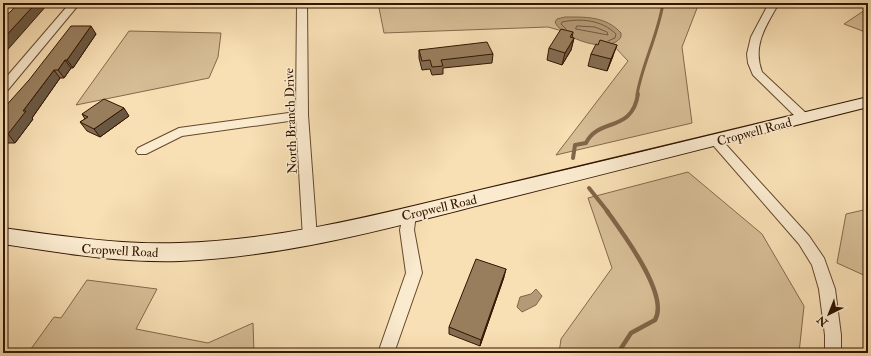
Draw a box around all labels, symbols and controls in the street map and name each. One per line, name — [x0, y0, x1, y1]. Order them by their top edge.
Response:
street label: North Branch Drive — [281, 67, 301, 174]
street label: Cropwell Road — [715, 114, 794, 151]
street label: Cropwell Road — [400, 191, 479, 225]
street label: Cropwell Road — [81, 241, 159, 262]
north arrow — [809, 294, 849, 334]
text: N — [814, 312, 831, 330]

